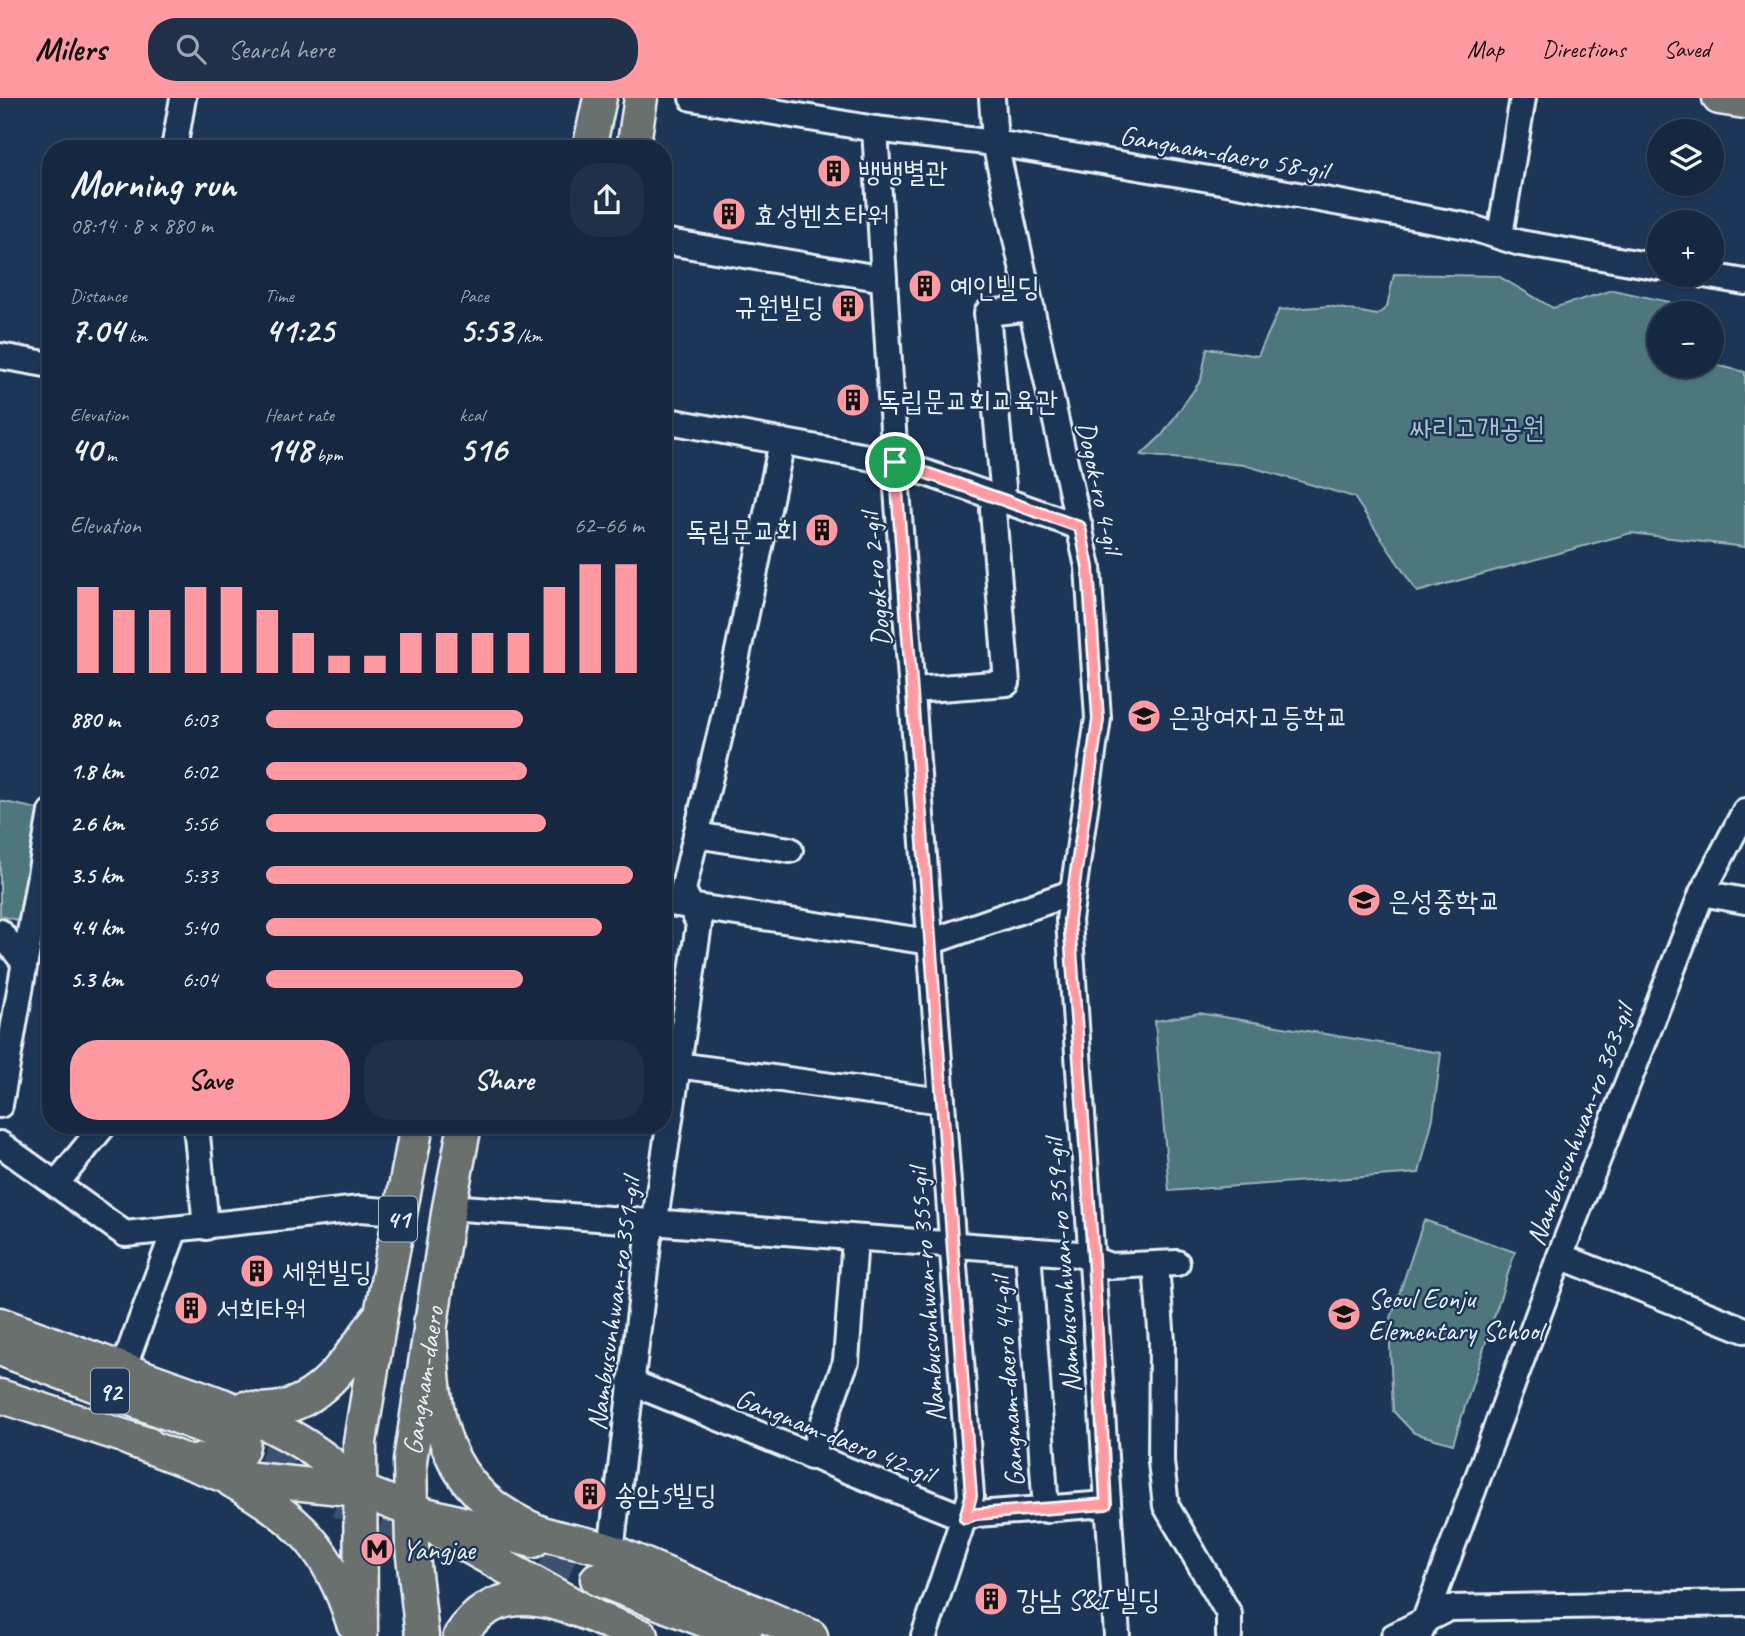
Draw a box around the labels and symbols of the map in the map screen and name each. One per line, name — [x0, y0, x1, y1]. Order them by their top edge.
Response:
street label: Gangnam-daero 58-gil — [1117, 117, 1336, 189]
building icon: 뱅뱅별관 — [815, 152, 853, 190]
place label: 뱅뱅별관 — [858, 154, 948, 189]
building icon: 효성벤츠타워 — [710, 195, 748, 233]
place label: 효성벤츠타워 — [754, 197, 889, 232]
building icon: 예인빌딩 — [906, 267, 944, 305]
place label: 예인빌딩 — [950, 269, 1040, 304]
building icon: 규원빌딩 — [829, 287, 867, 325]
place label: 규원빌딩 — [734, 289, 824, 324]
building icon: 독립문교회교육관 — [834, 381, 872, 419]
place label: 독립문교회교육관 — [878, 383, 1058, 418]
park label: 싸리고개공원 — [1409, 410, 1545, 445]
street label: Dogok-ro 4-gil — [1068, 418, 1132, 562]
pin — [865, 432, 925, 492]
street label: Dogok-ro 2-gil — [852, 506, 899, 648]
building icon: 독립문교회 — [803, 511, 841, 549]
place label: 독립문교회 — [685, 513, 798, 548]
school or university icon: 은광여자고등학교 — [1125, 697, 1163, 735]
place label: 은광여자고등학교 — [1168, 699, 1348, 734]
school or university icon: 은성중학교 — [1345, 881, 1383, 919]
place label: 은성중학교 — [1388, 883, 1501, 918]
street label: Nambusunhwan-ro 363-gil — [1517, 995, 1643, 1250]
street label: Nambusunhwan-ro 359-gil — [1036, 1132, 1089, 1394]
street label: Nambusunhwan-ro 355-gil — [900, 1161, 953, 1423]
street label: Nambusunhwan-ro 351-gil — [578, 1170, 649, 1433]
road number: 41 — [379, 1196, 417, 1242]
building icon: 세원빌딩 — [238, 1252, 276, 1290]
place label: 세원빌딩 — [282, 1254, 372, 1289]
street label: Gangnam-daero 44-gil — [982, 1270, 1032, 1488]
place label: Seoul Eonju Elementary School — [1368, 1281, 1548, 1348]
building icon: 서희타워 — [172, 1289, 210, 1327]
place label: 서희타워 — [216, 1291, 306, 1326]
school or university icon: Seoul Eonju Elementary School — [1325, 1295, 1363, 1333]
street label: Gangnam-daero — [394, 1302, 452, 1457]
road number: 92 — [91, 1368, 129, 1414]
street label: Gangnam-daero 42-gil — [731, 1380, 944, 1493]
building icon: 송암5빌딩 — [571, 1475, 609, 1513]
place label: 송암5빌딩 — [614, 1477, 717, 1512]
metro station icon: Yangjae — [358, 1530, 396, 1568]
place label: Yangjae — [402, 1532, 477, 1567]
building icon: 강남 S&I 빌딩 — [972, 1580, 1010, 1618]
place label: 강남 S&I 빌딩 — [1016, 1582, 1160, 1617]

